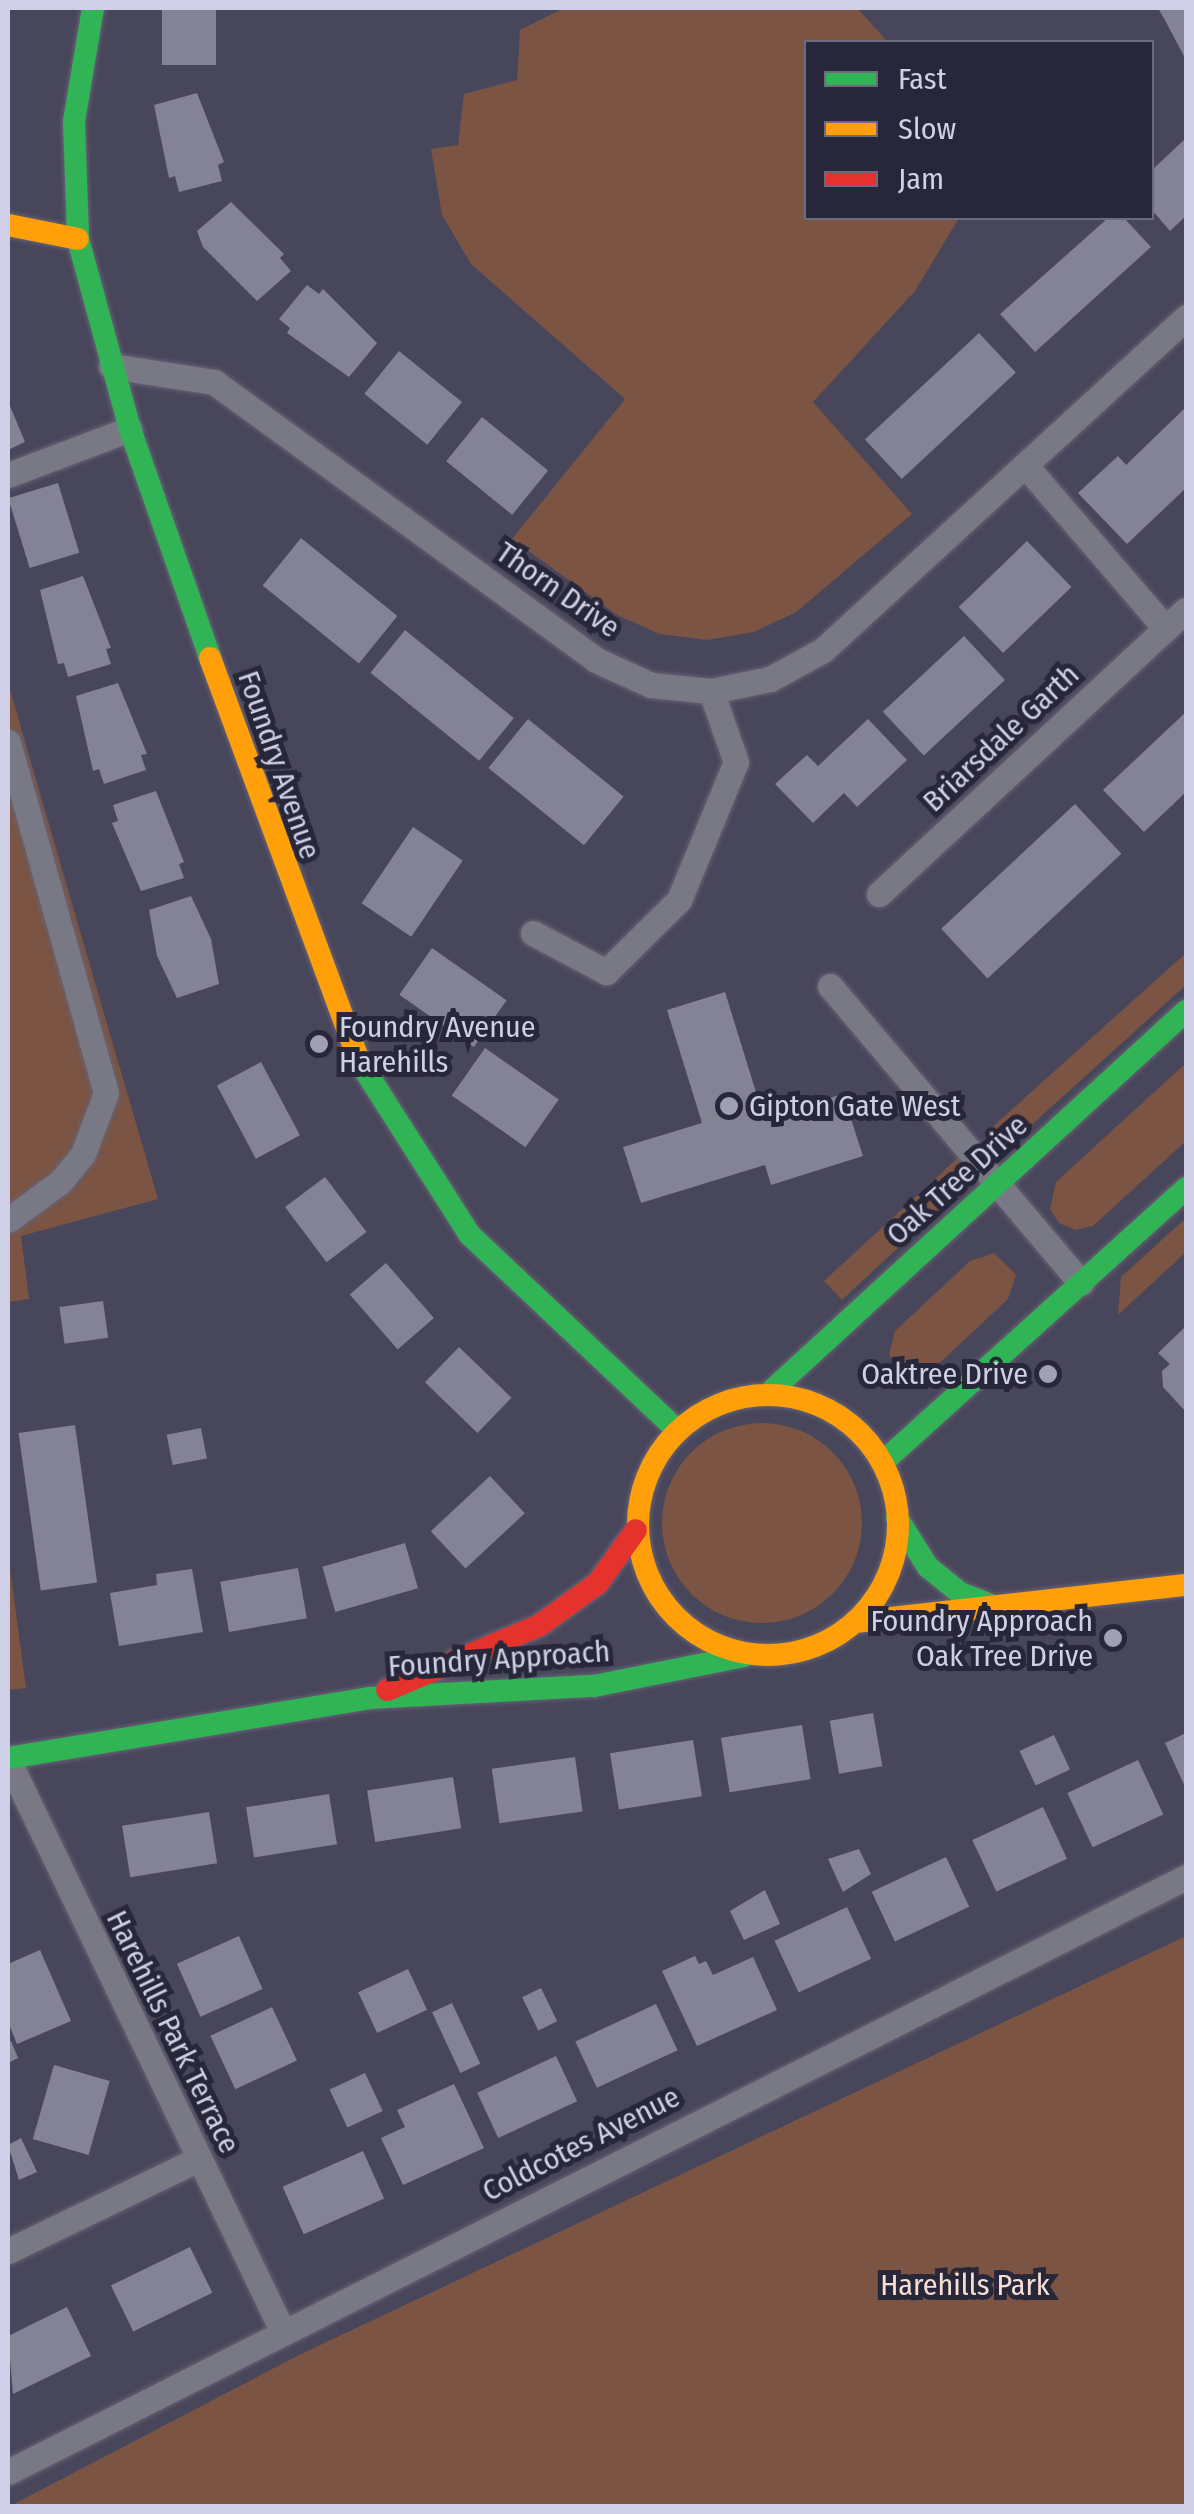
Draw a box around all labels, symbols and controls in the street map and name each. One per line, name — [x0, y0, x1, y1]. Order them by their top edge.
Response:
legend — [804, 40, 1154, 220]
text: Fast — [898, 61, 946, 97]
text: Slow — [898, 111, 956, 147]
text: Jam — [898, 161, 944, 197]
street label: Thorn Drive — [489, 534, 627, 646]
street label: Briarsdale Garth — [916, 657, 1086, 819]
street label: Foundry Avenue — [230, 666, 328, 864]
place label: Foundry Avenue Harehills — [339, 1009, 535, 1080]
marker: Foundry Avenue Harehills — [308, 1033, 330, 1055]
place label: Gipton Gate West — [749, 1088, 960, 1124]
marker: Gipton Gate West — [718, 1095, 740, 1117]
street label: Oak Tree Drive — [879, 1107, 1035, 1253]
place label: Oaktree Drive — [861, 1356, 1028, 1392]
marker: Oaktree Drive — [1037, 1363, 1059, 1385]
place label: Foundry Approach Oak Tree Drive — [870, 1603, 1093, 1674]
marker: Foundry Approach Oak Tree Drive — [1102, 1627, 1124, 1649]
street label: Foundry Approach — [387, 1633, 611, 1685]
street label: Harehills Park Terrace — [99, 1905, 247, 2159]
street label: Coldcotes Avenue — [476, 2079, 686, 2209]
park label: Harehills Park — [880, 2267, 1050, 2303]

